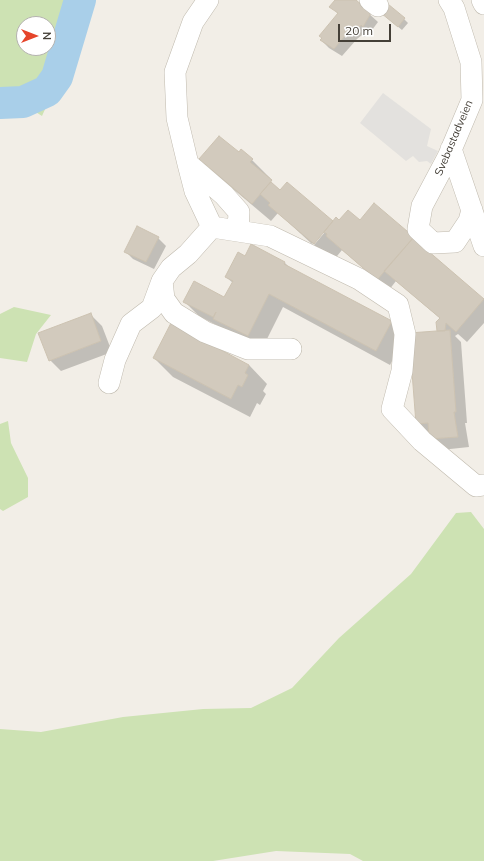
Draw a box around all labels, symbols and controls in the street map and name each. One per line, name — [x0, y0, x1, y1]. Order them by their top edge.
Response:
north arrow — [16, 16, 56, 56]
scale bar — [340, 16, 393, 42]
text: 20 m — [345, 23, 373, 38]
text: N — [40, 32, 54, 40]
street label: Svebastadveien — [432, 98, 476, 178]

